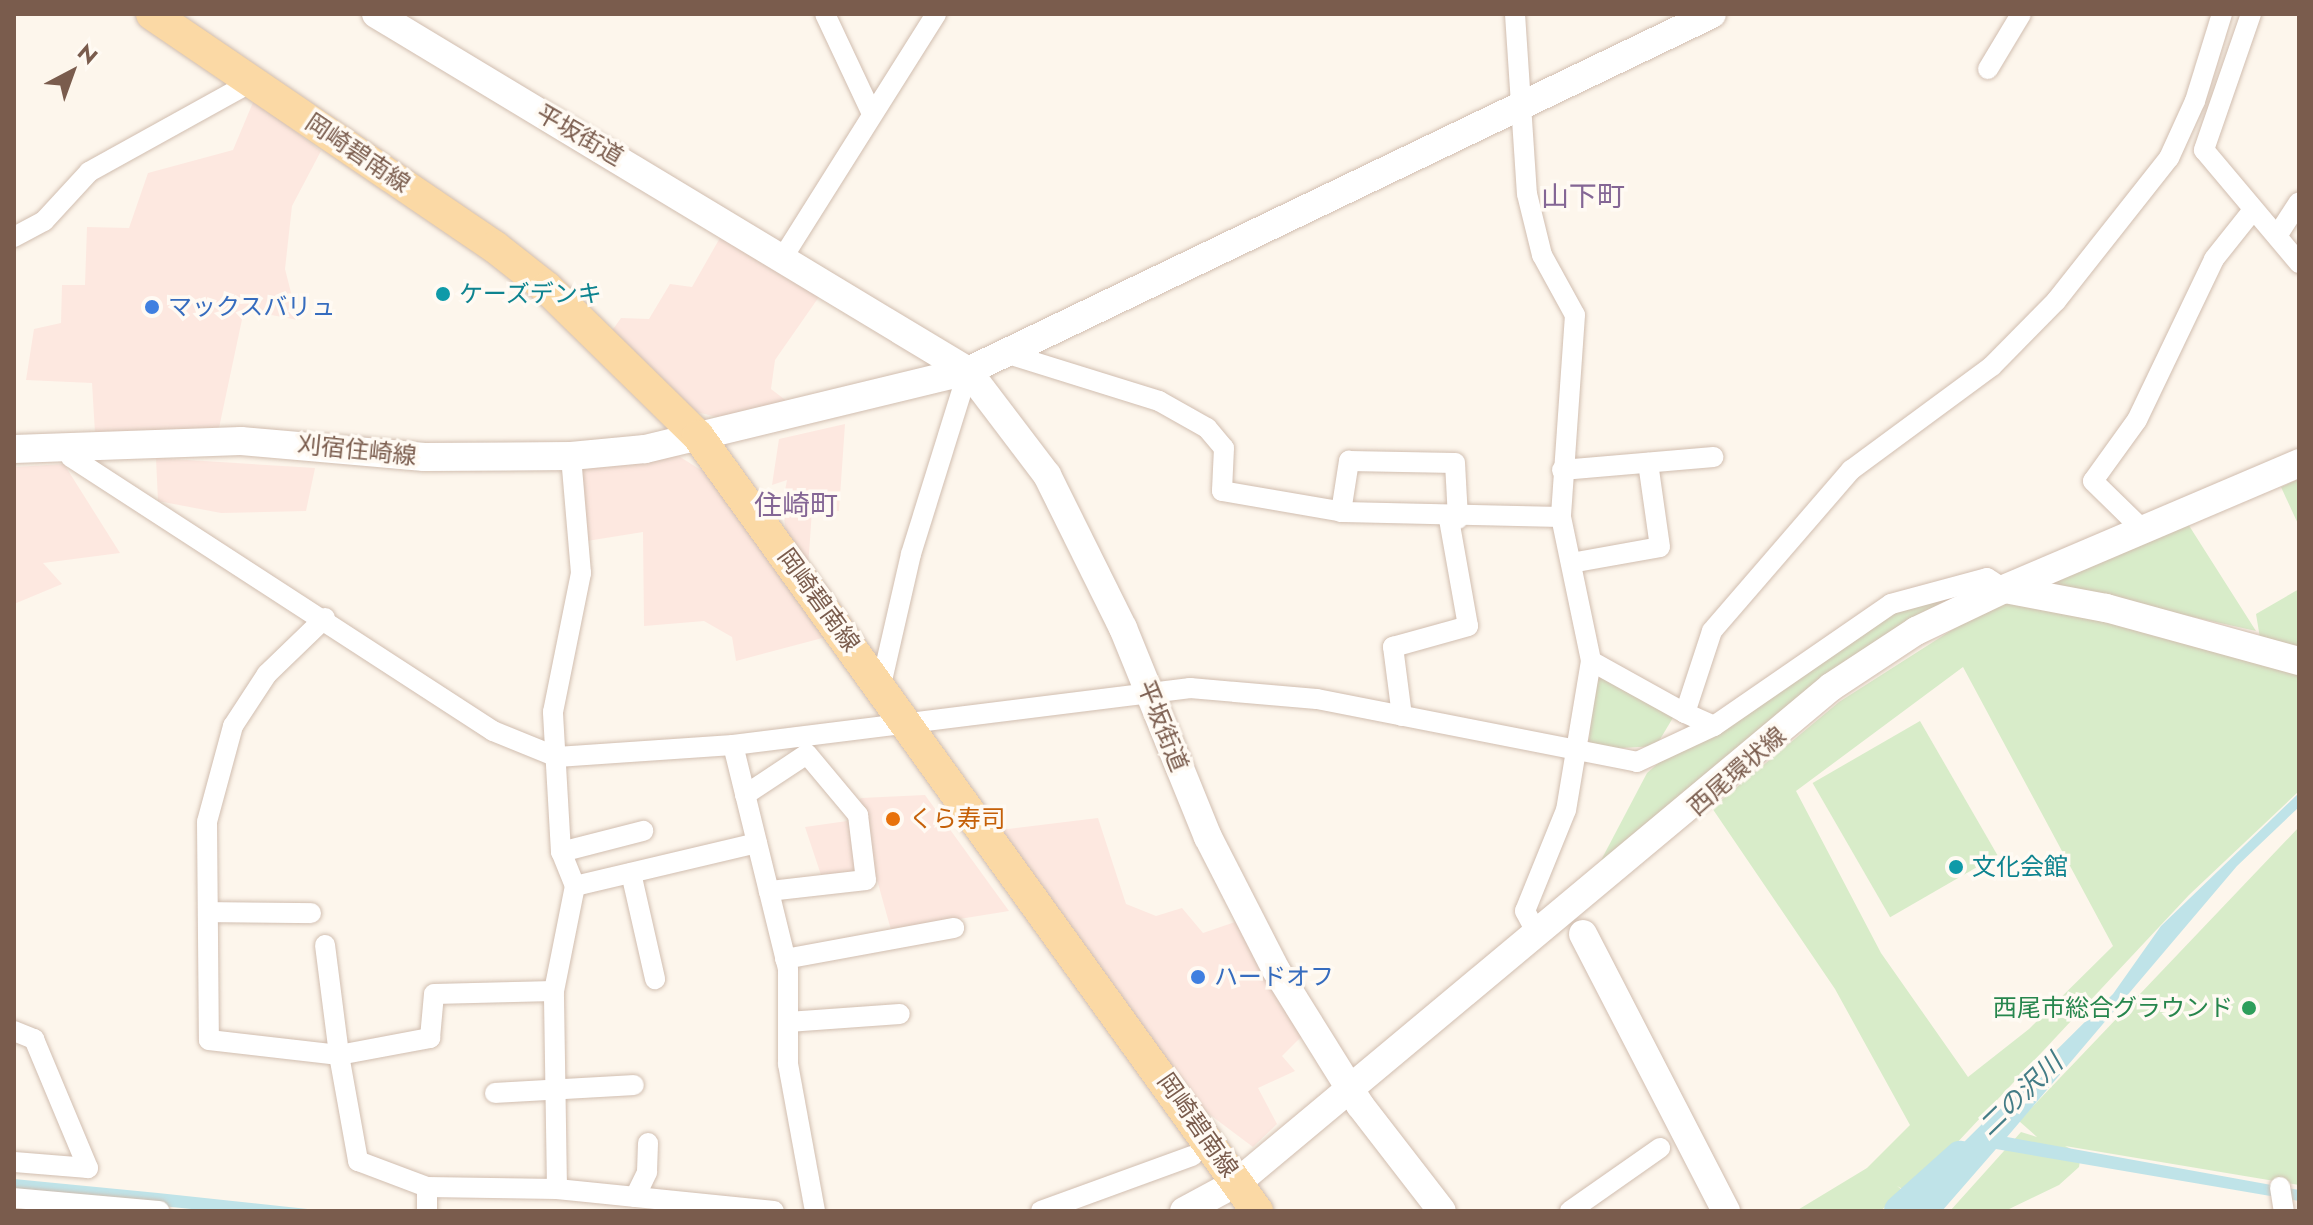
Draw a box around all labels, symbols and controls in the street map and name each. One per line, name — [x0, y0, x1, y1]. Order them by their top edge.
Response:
north arrow — [32, 32, 112, 112]
text: N — [71, 36, 105, 72]
street label: 平坂街道 — [531, 99, 629, 171]
street label: 岡崎碧南線 — [300, 108, 416, 198]
district label: 山下町 — [1541, 180, 1625, 214]
place label: ケーズデンキ — [459, 280, 603, 308]
marker: ケーズデンキ — [434, 285, 452, 303]
place label: マックスバリュ — [168, 293, 336, 321]
marker: マックスバリュ — [143, 298, 161, 316]
street label: 刈宿住崎線 — [296, 429, 418, 471]
district label: 住崎町 — [754, 489, 838, 523]
street label: 岡崎碧南線 — [772, 543, 866, 657]
street label: 平坂街道 — [1132, 676, 1194, 776]
street label: 西尾環状線 — [1682, 721, 1792, 821]
place label: くら寿司 — [909, 805, 1005, 833]
marker: くら寿司 — [884, 810, 902, 828]
place label: 文化会館 — [1972, 853, 2068, 881]
marker: 文化会館 — [1947, 858, 1965, 876]
place label: ハードオフ — [1214, 963, 1334, 991]
marker: ハードオフ — [1189, 968, 1207, 986]
place label: 西尾市総合グラウンド — [1993, 994, 2233, 1022]
marker: 西尾市総合グラウンド — [2240, 999, 2258, 1017]
water label: 二の沢川 — [1973, 1048, 2069, 1142]
street label: 岡崎碧南線 — [1152, 1068, 1244, 1182]

